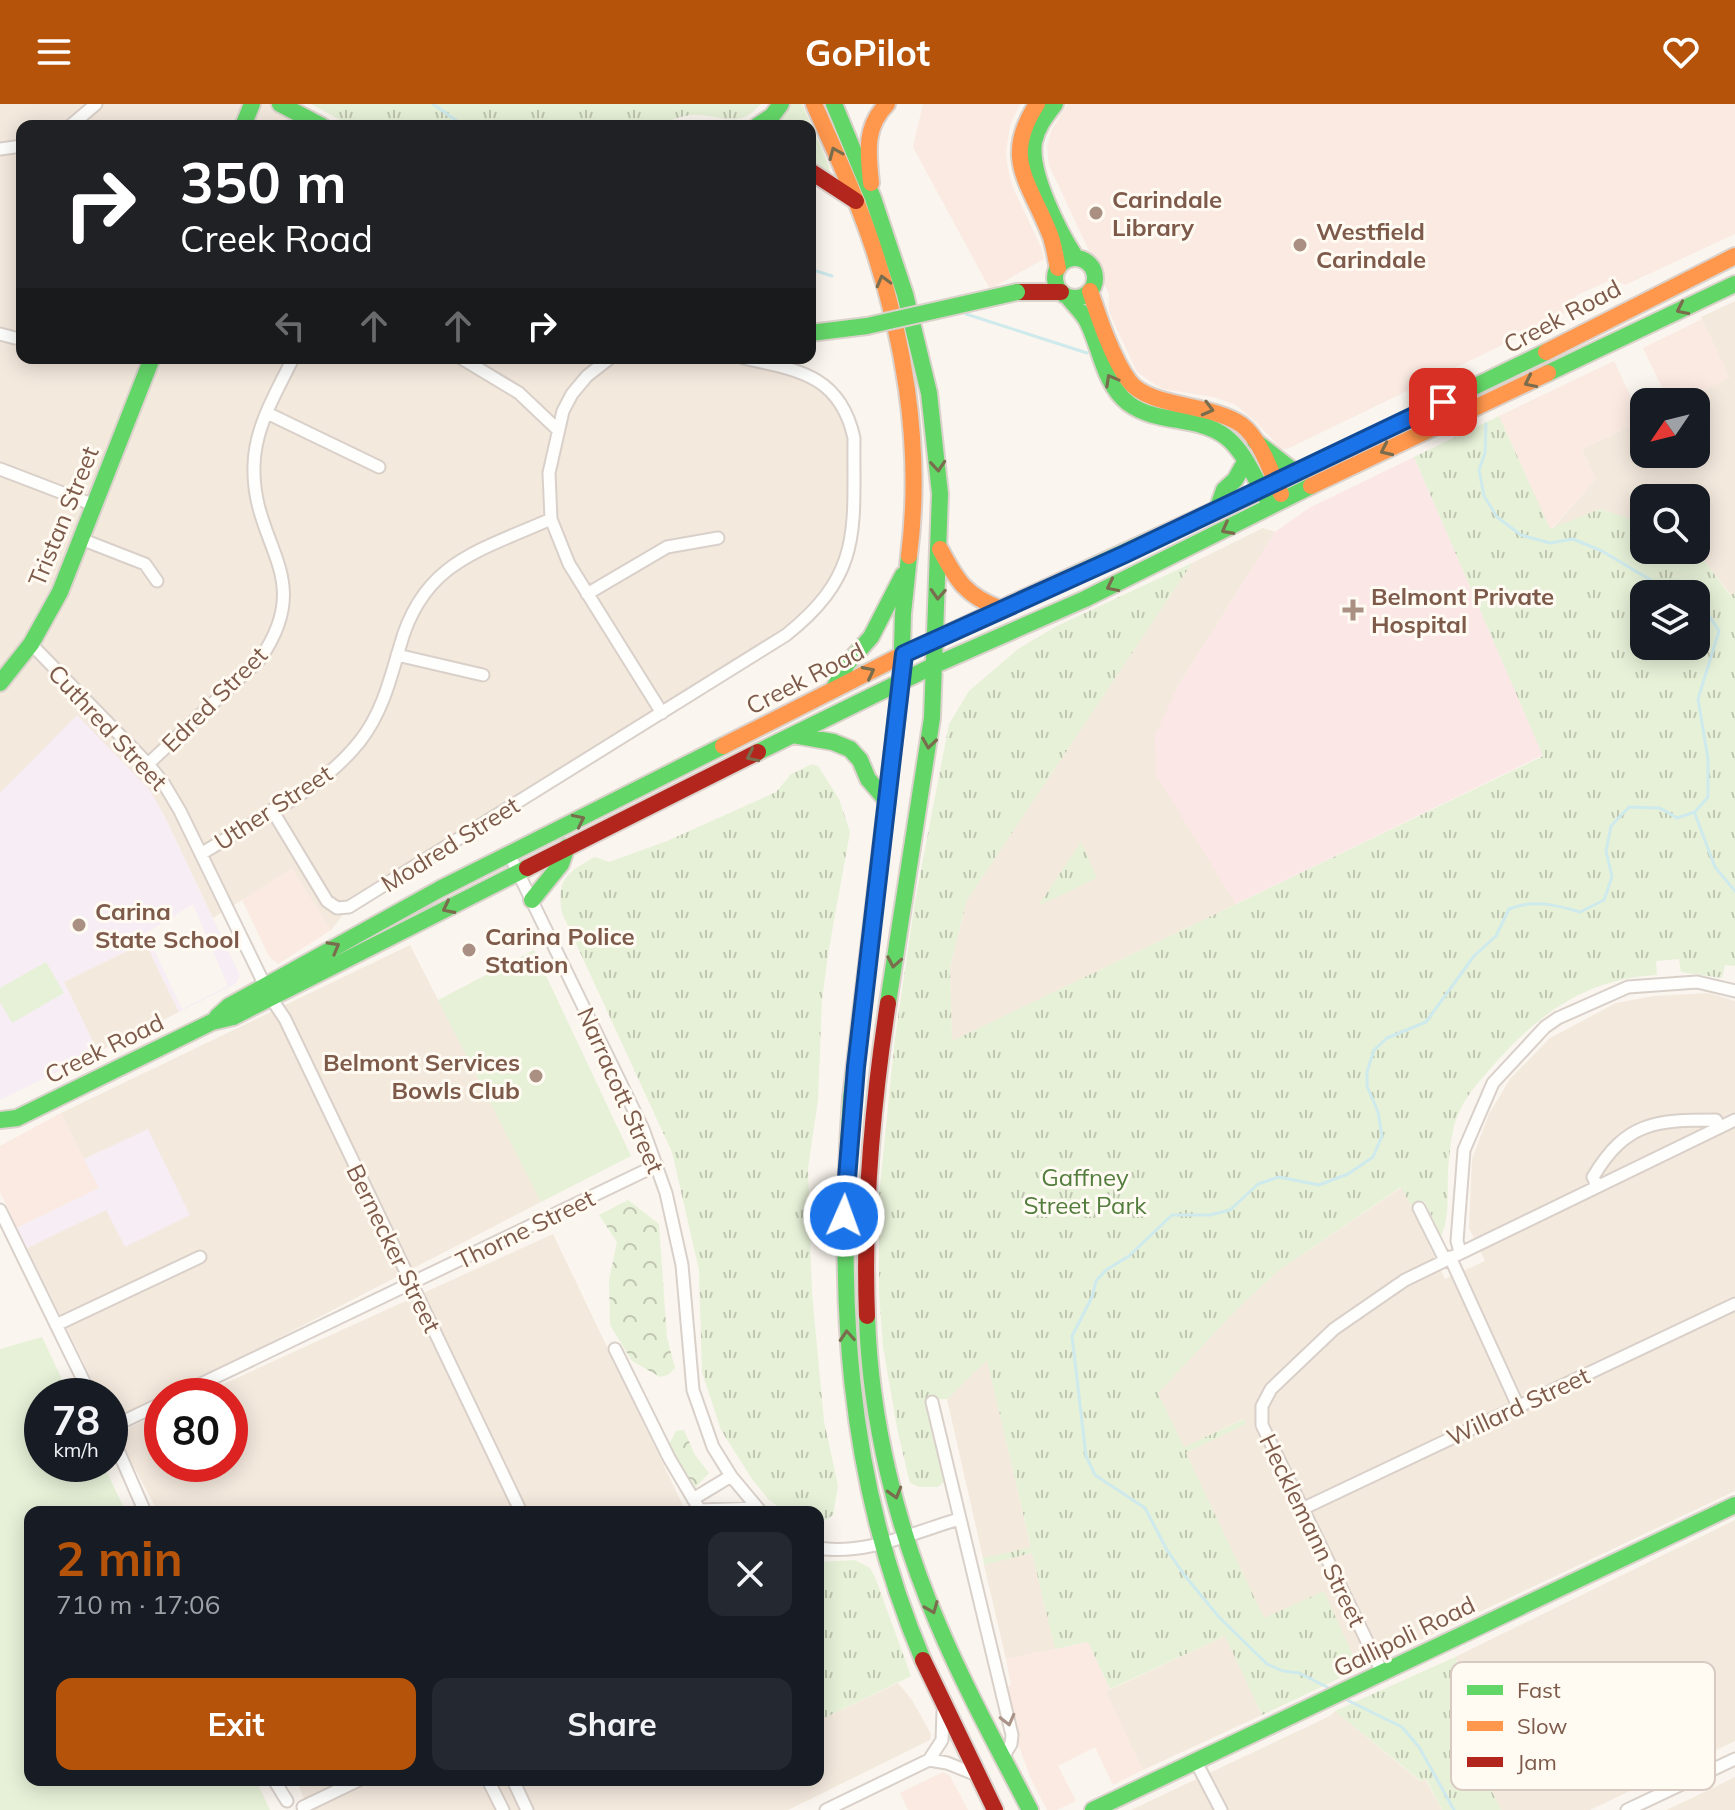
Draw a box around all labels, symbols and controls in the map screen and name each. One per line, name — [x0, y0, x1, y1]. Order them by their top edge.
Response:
icon: menu — [32, 30, 76, 74]
text: GoPilot — [805, 30, 930, 75]
icon: heart — [1659, 30, 1703, 74]
one-way arrow — [829, 146, 845, 161]
text: 350 m — [180, 147, 347, 217]
icon: right — [48, 152, 152, 256]
place label: Carindale Library — [1112, 184, 1222, 242]
marker: Carindale Library — [1087, 204, 1105, 222]
text: Creek Road — [180, 216, 373, 261]
place label: Westfield Carindale — [1316, 216, 1426, 274]
marker: Westfield Carindale — [1291, 236, 1309, 254]
street label: Creek Road — [1498, 273, 1626, 359]
one-way arrow — [876, 275, 893, 289]
one-way arrow — [1675, 300, 1690, 315]
icon: left — [268, 304, 312, 348]
icon: ahead — [352, 304, 396, 348]
icon: ahead — [436, 304, 480, 348]
icon: right — [520, 304, 564, 348]
pin — [1409, 368, 1477, 436]
one-way arrow — [1524, 372, 1538, 388]
one-way arrow — [1105, 374, 1121, 388]
icon: arrive — [1421, 380, 1465, 424]
north arrow — [1630, 388, 1710, 468]
map controls — [1630, 388, 1710, 660]
one-way arrow — [1200, 400, 1214, 417]
one-way arrow — [1380, 440, 1395, 456]
street label: Tristan Street — [21, 442, 105, 590]
one-way arrow — [929, 460, 946, 473]
button: search — [1630, 484, 1710, 564]
one-way arrow — [1220, 519, 1235, 534]
one-way arrow — [1105, 576, 1120, 592]
button: layers — [1630, 580, 1710, 660]
place label: Belmont Private Hospital — [1371, 581, 1554, 639]
one-way arrow — [929, 588, 946, 601]
marker: Belmont Private Hospital — [1342, 599, 1364, 621]
street label: Creek Road — [741, 635, 869, 721]
street label: Edred Street — [155, 640, 273, 758]
street label: Cuthred Street — [42, 658, 174, 796]
one-way arrow — [860, 667, 875, 682]
one-way arrow — [921, 736, 938, 750]
one-way arrow — [745, 746, 760, 762]
street label: Uther Street — [208, 758, 338, 856]
street label: Modred Street — [375, 790, 525, 898]
one-way arrow — [570, 814, 585, 829]
place label: Carina State School — [95, 896, 240, 954]
one-way arrow — [442, 898, 457, 913]
marker: Carina State School — [70, 916, 88, 934]
place label: Carina Police Station — [485, 921, 635, 979]
one-way arrow — [325, 941, 339, 957]
marker: Carina Police Station — [460, 941, 478, 959]
one-way arrow — [886, 955, 903, 969]
street label: Narracott Street — [571, 1002, 671, 1178]
street label: Creek Road — [40, 1006, 168, 1090]
place label: Belmont Services Bowls Club — [323, 1047, 520, 1105]
marker: Belmont Services Bowls Club — [527, 1067, 545, 1085]
street label: Bernecker Street — [340, 1159, 448, 1337]
park label: Gaffney Street Park — [1023, 1162, 1147, 1220]
position arrow — [802, 1174, 886, 1258]
street label: Thorne Street — [451, 1182, 599, 1276]
one-way arrow — [839, 1329, 856, 1342]
street label: Willard Street — [1442, 1360, 1594, 1452]
speed limit sign: 80 — [144, 1378, 248, 1482]
text: 78 — [52, 1395, 100, 1445]
street label: Hecklemann Street — [1253, 1429, 1373, 1631]
text: km/h — [53, 1437, 99, 1462]
one-way arrow — [886, 1485, 903, 1499]
text: 2 min — [56, 1528, 183, 1588]
button: close — [708, 1532, 792, 1616]
text: 710 m · 17:06 — [56, 1588, 220, 1621]
street label: Gallipoli Road — [1328, 1589, 1480, 1683]
one-way arrow — [922, 1600, 938, 1614]
legend — [1451, 1662, 1715, 1790]
text: Fast — [1517, 1676, 1561, 1704]
button: Exit — [56, 1678, 416, 1770]
button: Share — [432, 1678, 792, 1770]
one-way arrow — [998, 1712, 1015, 1726]
text: Slow — [1517, 1712, 1567, 1740]
text: Jam — [1517, 1748, 1557, 1776]

